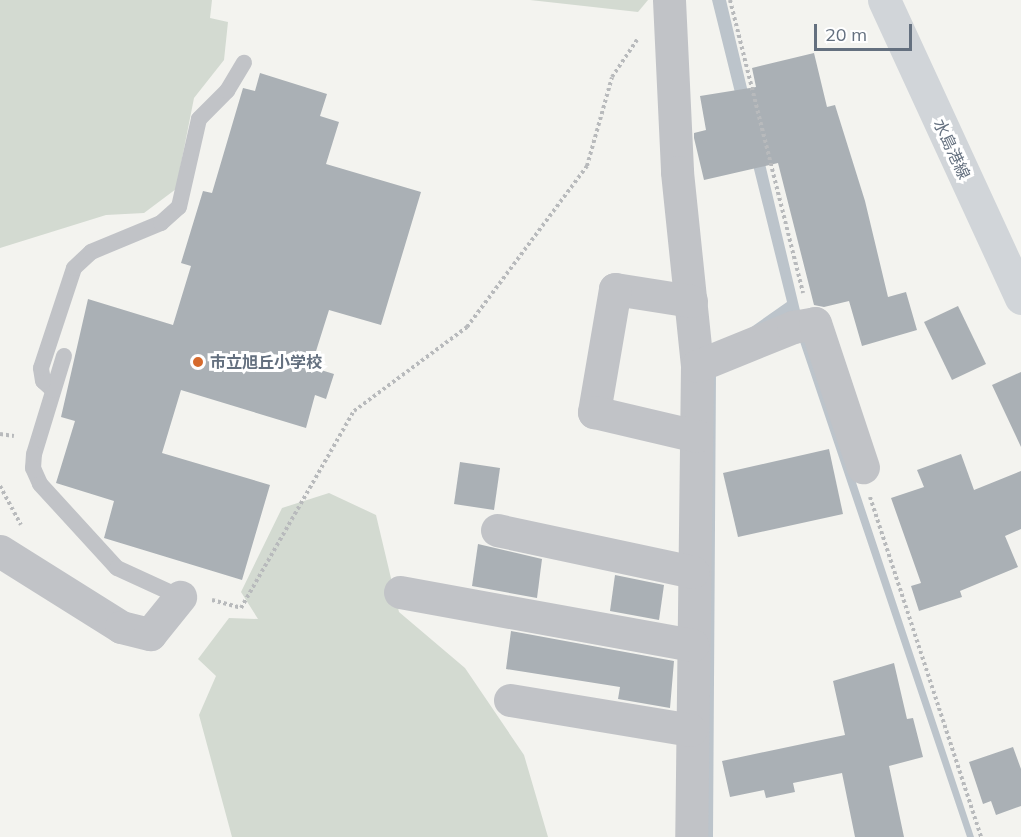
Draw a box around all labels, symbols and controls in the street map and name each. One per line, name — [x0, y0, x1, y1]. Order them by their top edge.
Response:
scale bar — [817, 12, 914, 50]
text: 20 m — [825, 23, 867, 46]
street label: 水島港線 — [930, 116, 974, 182]
place label: 市立旭丘小学校 — [210, 352, 322, 372]
marker: 市立旭丘小学校 — [191, 355, 205, 369]

